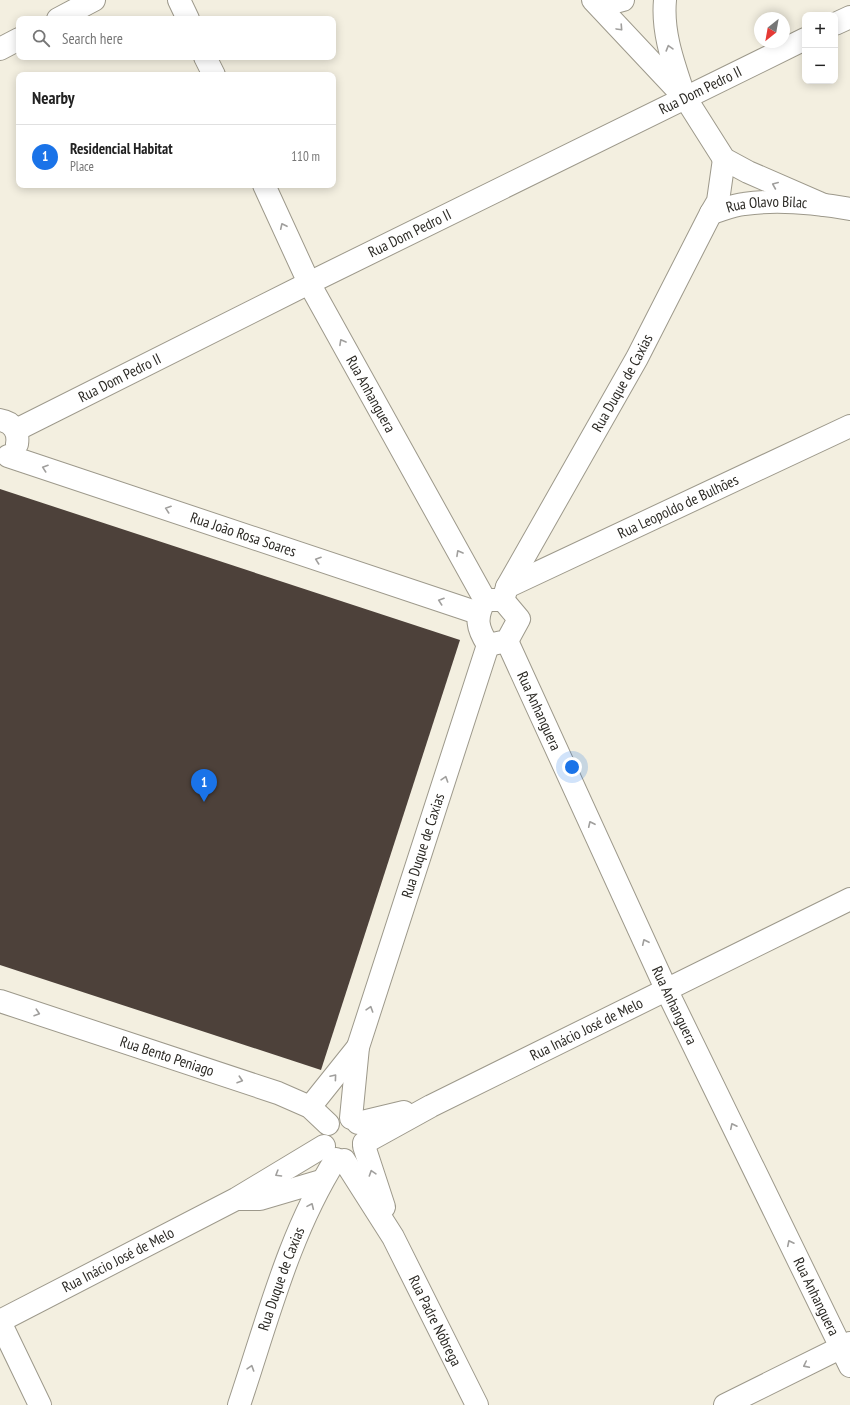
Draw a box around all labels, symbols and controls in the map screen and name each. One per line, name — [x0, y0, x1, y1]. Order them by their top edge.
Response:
north arrow — [754, 12, 790, 48]
map controls — [802, 12, 838, 84]
button: + — [802, 12, 838, 48]
search box — [16, 16, 336, 60]
one-way arrow — [615, 23, 622, 31]
icon: search — [30, 27, 52, 49]
text: Search here — [62, 29, 123, 48]
one-way arrow — [665, 45, 674, 52]
button: − — [802, 48, 838, 84]
street label: Rua Dom Pedro II — [656, 62, 745, 118]
text: Nearby — [32, 87, 75, 109]
text: Residencial Habitat — [70, 139, 173, 158]
text: 1 — [42, 148, 48, 165]
text: 110 m — [291, 148, 320, 165]
text: Place — [70, 158, 94, 175]
one-way arrow — [772, 181, 779, 189]
street label: Rua Olavo Bilac — [724, 192, 809, 217]
street label: Rua Dom Pedro II — [365, 205, 454, 261]
one-way arrow — [280, 223, 288, 230]
street label: Rua Duque de Caxias — [587, 331, 657, 435]
one-way arrow — [339, 339, 346, 346]
street label: Rua Dom Pedro II — [75, 349, 164, 406]
street label: Rua Anhanguera — [342, 352, 400, 436]
one-way arrow — [41, 464, 48, 473]
street label: Rua Leopoldo de Bulhões — [614, 470, 741, 543]
one-way arrow — [164, 506, 171, 514]
street label: Rua João Rosa Soares — [188, 508, 299, 561]
one-way arrow — [457, 550, 464, 557]
one-way arrow — [314, 556, 321, 564]
one-way arrow — [437, 597, 444, 606]
street label: Rua Anhanguera — [513, 668, 566, 753]
your location — [562, 757, 582, 777]
pin: 1 — [191, 769, 217, 802]
one-way arrow — [440, 776, 449, 783]
street label: Rua Duque de Caxias — [397, 791, 448, 900]
one-way arrow — [588, 821, 596, 829]
one-way arrow — [642, 939, 650, 947]
street label: Rua Anhanguera — [648, 963, 702, 1048]
street label: Rua Inácio José de Melo — [527, 993, 646, 1065]
one-way arrow — [365, 1006, 373, 1013]
one-way arrow — [33, 1008, 40, 1017]
street label: Rua Bento Peniago — [118, 1031, 217, 1080]
one-way arrow — [237, 1075, 244, 1084]
one-way arrow — [329, 1075, 336, 1082]
one-way arrow — [730, 1123, 738, 1130]
one-way arrow — [275, 1169, 282, 1176]
one-way arrow — [369, 1170, 377, 1177]
one-way arrow — [306, 1202, 314, 1209]
street label: Rua Inácio José de Melo — [59, 1223, 177, 1296]
street label: Rua Duque de Caxias — [254, 1224, 308, 1333]
one-way arrow — [787, 1240, 795, 1247]
street label: Rua Anhanguera — [790, 1254, 844, 1339]
street label: Rua Padre Nóbrega — [405, 1272, 466, 1369]
one-way arrow — [803, 1360, 810, 1368]
one-way arrow — [247, 1365, 255, 1372]

